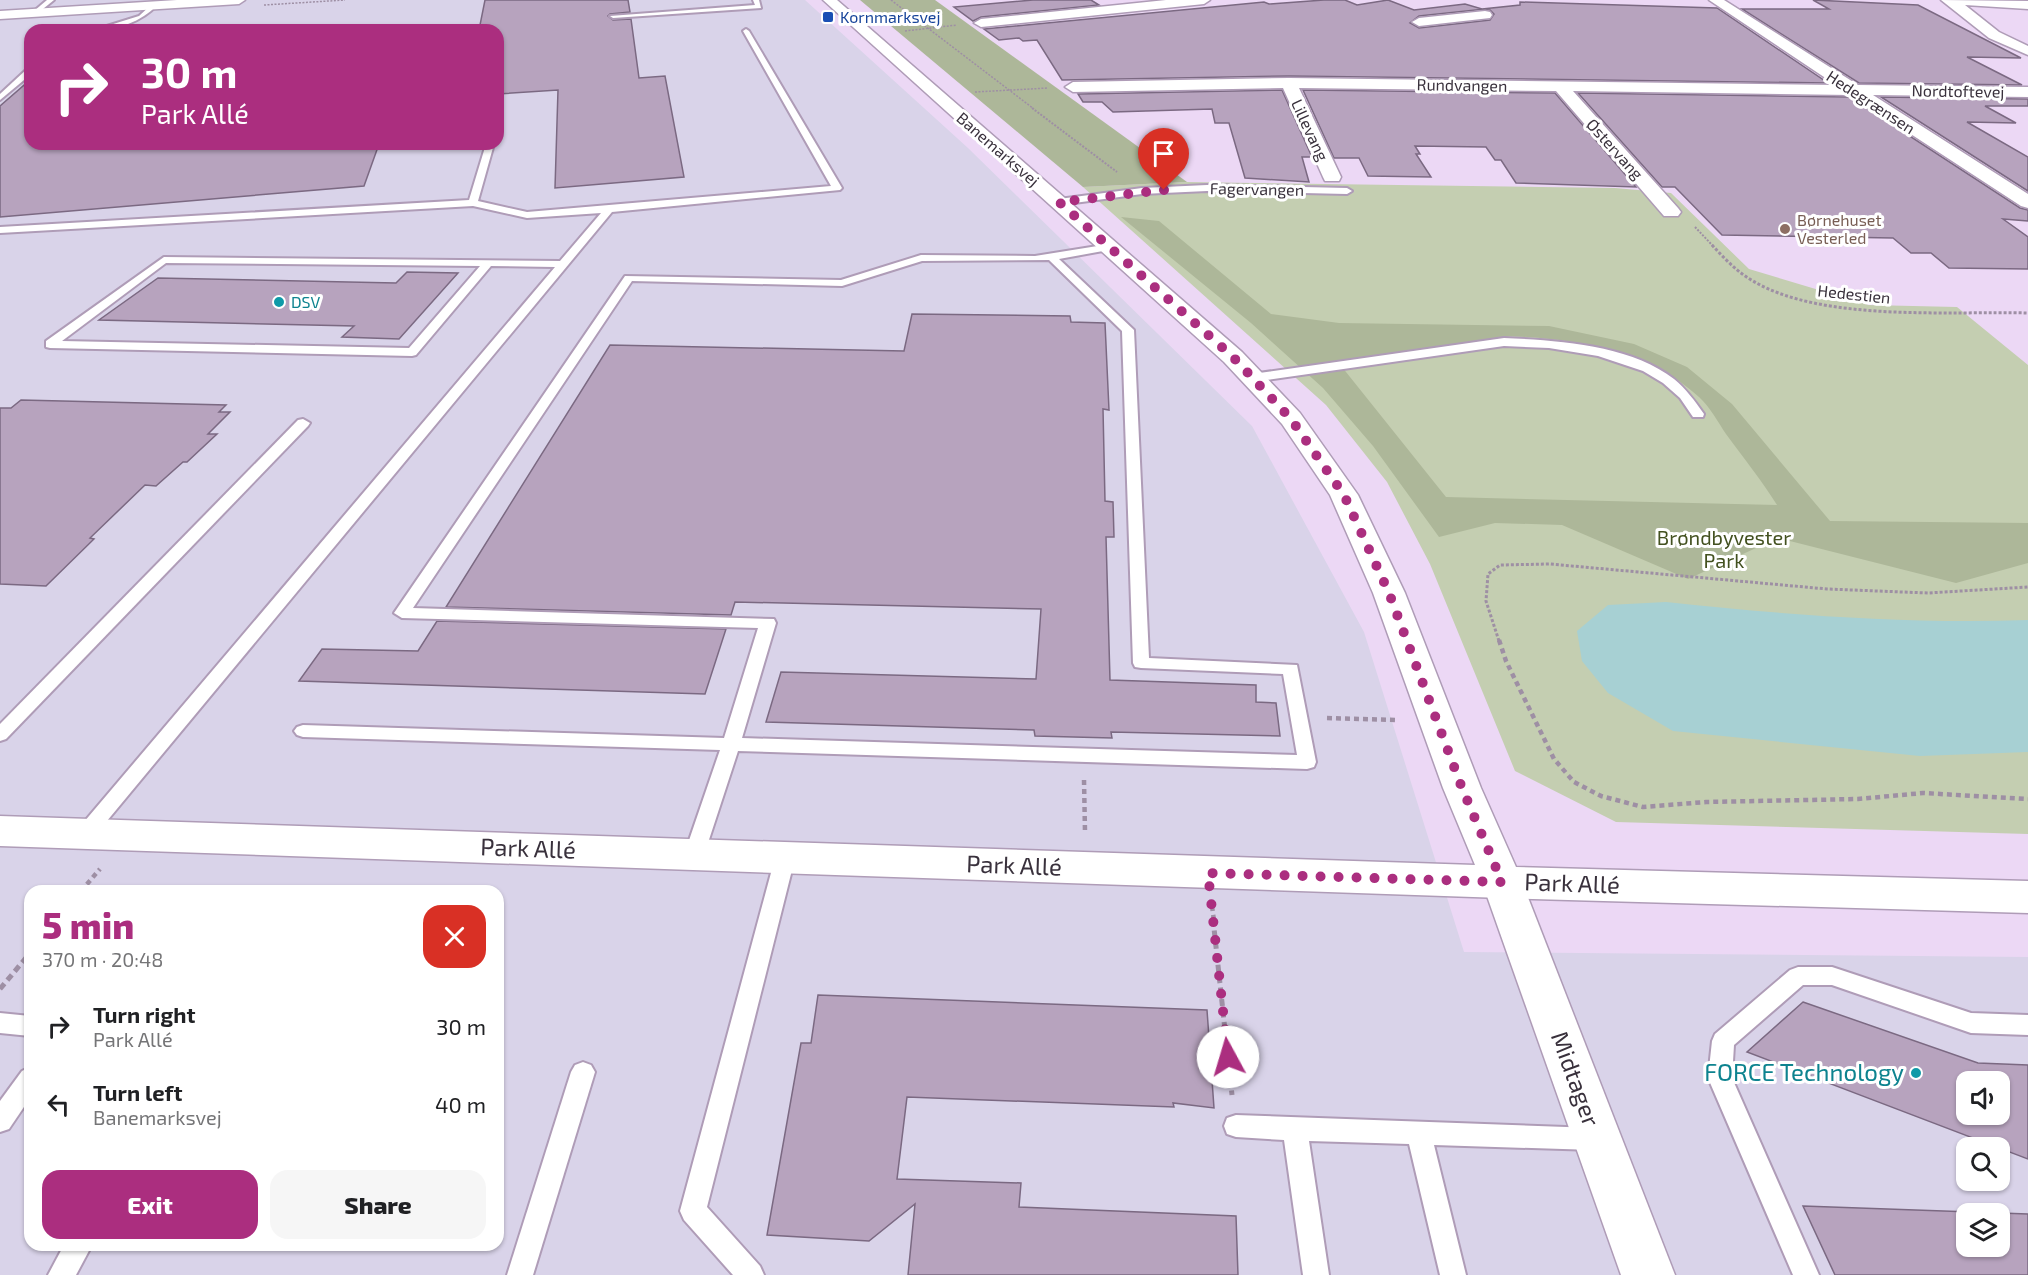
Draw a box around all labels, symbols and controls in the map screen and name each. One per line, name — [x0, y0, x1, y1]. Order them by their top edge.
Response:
place label: Kornmarksvej — [840, 7, 940, 27]
marker: Kornmarksvej — [821, 10, 835, 24]
text: 30 m — [141, 46, 237, 96]
icon: right — [42, 48, 120, 126]
street label: Hedegrænsen — [1823, 66, 1919, 137]
street label: Rundvangen — [1416, 74, 1508, 95]
street label: Nordtoftevej — [1912, 80, 2004, 102]
street label: Lillevang — [1288, 96, 1333, 164]
text: Park Allé — [141, 97, 249, 129]
street label: Banemarksvej — [953, 108, 1043, 190]
street label: Østervang — [1583, 114, 1648, 183]
pin — [1138, 128, 1189, 190]
icon: arrive — [1147, 137, 1180, 170]
street label: Fagervangen — [1210, 178, 1304, 199]
place label: Børnehuset Vesterled — [1797, 210, 1882, 247]
marker: Børnehuset Vesterled — [1778, 222, 1792, 236]
street label: Hedestien — [1817, 280, 1891, 307]
place label: DSV — [291, 292, 321, 311]
marker: DSV — [272, 295, 286, 309]
park label: Brøndbyvester Park — [1657, 525, 1791, 572]
street label: Park Allé — [480, 831, 576, 864]
street label: Park Allé — [966, 848, 1062, 881]
street label: Park Allé — [1524, 866, 1620, 899]
text: 5 min — [42, 903, 134, 946]
button: close — [423, 905, 486, 968]
text: 370 m · 20:48 — [42, 947, 164, 971]
text: Turn right — [93, 1001, 195, 1027]
icon: right — [42, 1010, 75, 1043]
text: 30 m — [436, 1013, 486, 1039]
position arrow — [1196, 1025, 1260, 1089]
text: Park Allé — [93, 1027, 173, 1051]
street label: Midtager — [1546, 1027, 1607, 1130]
place label: FORCE Technology — [1704, 1057, 1904, 1086]
marker: FORCE Technology — [1909, 1066, 1923, 1080]
map controls — [1956, 1071, 2010, 1257]
button: sound — [1956, 1071, 2010, 1125]
text: Turn left — [93, 1079, 182, 1105]
icon: left — [42, 1088, 75, 1121]
text: 40 m — [435, 1091, 486, 1117]
text: Banemarksvej — [93, 1105, 222, 1129]
button: search — [1956, 1137, 2010, 1191]
button: Exit — [42, 1170, 258, 1239]
button: Share — [270, 1170, 486, 1239]
button: layers — [1956, 1203, 2010, 1257]

